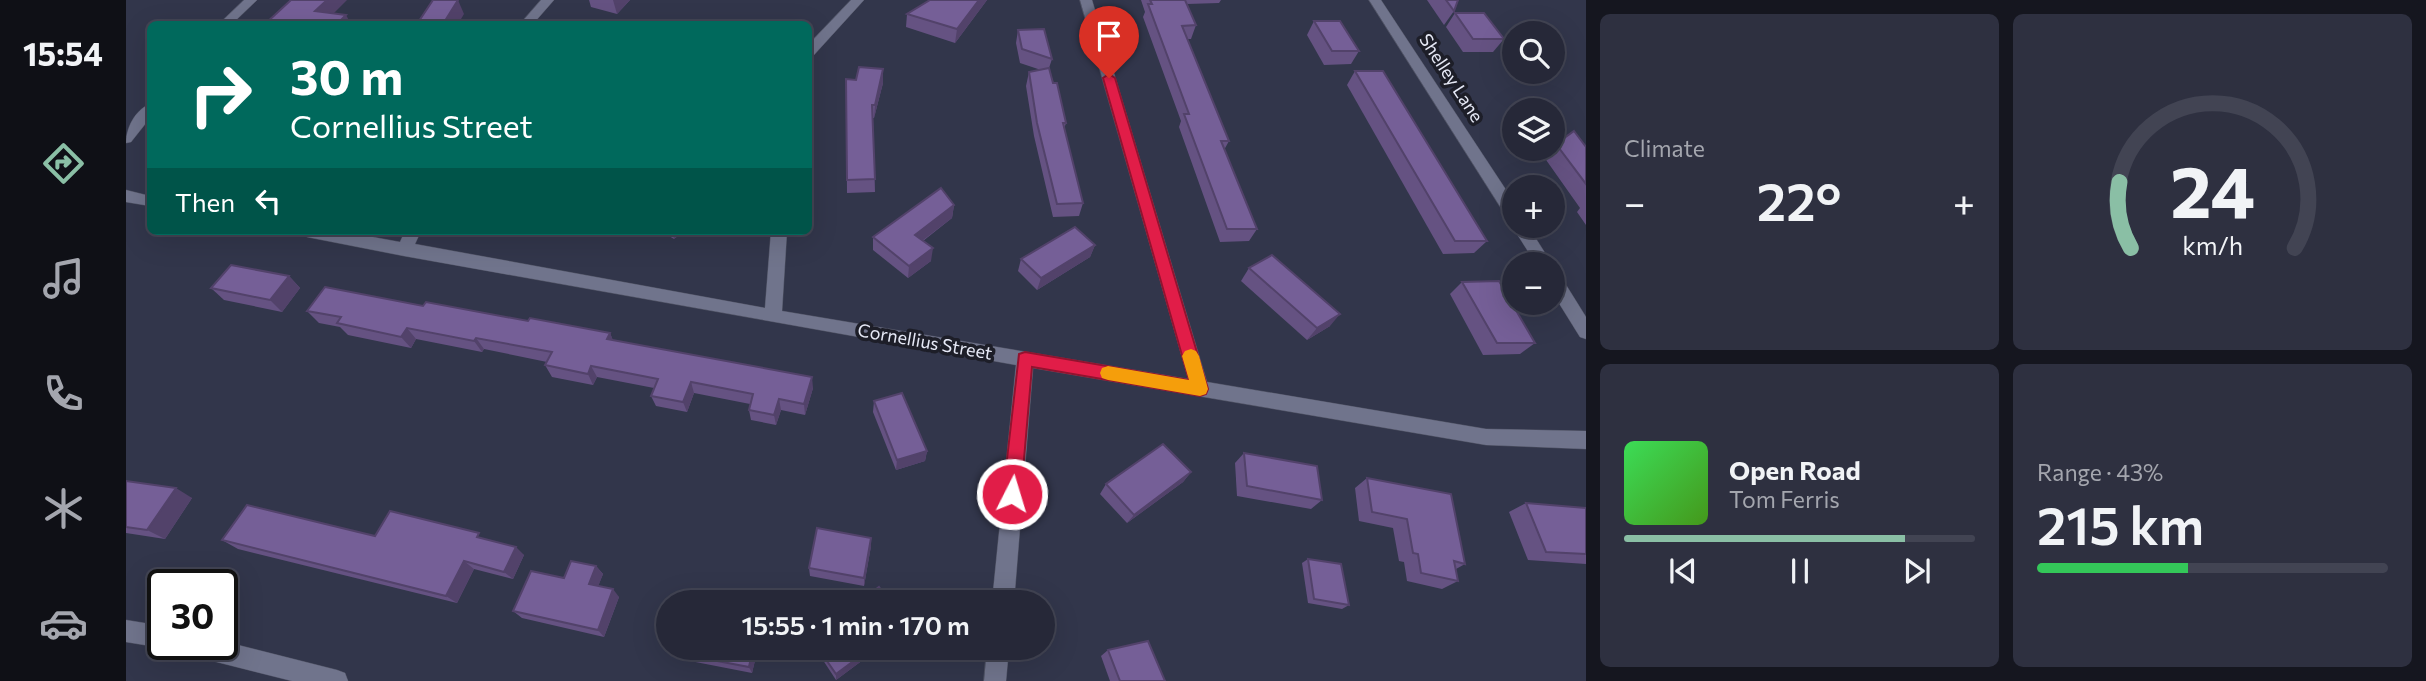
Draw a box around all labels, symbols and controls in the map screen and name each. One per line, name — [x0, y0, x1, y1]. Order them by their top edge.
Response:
pin — [1079, 6, 1139, 78]
icon: arrive — [1090, 17, 1128, 55]
map controls — [1502, 21, 1565, 315]
button: search — [1502, 21, 1565, 84]
street label: Shelley Lane — [1415, 29, 1489, 126]
text: 15:54 — [23, 33, 103, 73]
text: 30 m — [290, 45, 403, 105]
icon: right — [175, 49, 266, 140]
button: layers — [1502, 98, 1565, 161]
text: Cornellius Street — [290, 105, 533, 145]
text: Climate — [1624, 134, 1705, 162]
icon: directions — [39, 139, 88, 188]
text: 24 — [2170, 144, 2255, 233]
text: 22° — [1757, 168, 1841, 232]
button: + — [1502, 175, 1565, 238]
text: − — [1624, 178, 1646, 225]
text: + — [1953, 178, 1975, 225]
icon: left — [249, 182, 287, 220]
text: Then — [175, 186, 235, 217]
text: km/h — [2182, 230, 2243, 260]
button: − — [1502, 252, 1565, 315]
icon: music — [39, 254, 88, 303]
street label: Cornellius Street — [856, 318, 994, 364]
icon: phone — [39, 369, 88, 418]
text: Open Road — [1729, 454, 1861, 485]
position arrow — [975, 457, 1049, 531]
text: Range · 43% — [2037, 458, 2163, 486]
icon: climate — [39, 484, 88, 533]
text: Tom Ferris — [1729, 485, 1840, 513]
text: 215 km — [2037, 492, 2204, 556]
icon: previous — [1664, 552, 1702, 590]
icon: pause — [1781, 552, 1819, 590]
icon: next — [1898, 552, 1936, 590]
speed limit sign: 30 — [147, 569, 238, 660]
icon: car — [39, 599, 88, 648]
text: 15:55 · 1 min · 170 m — [741, 609, 970, 640]

